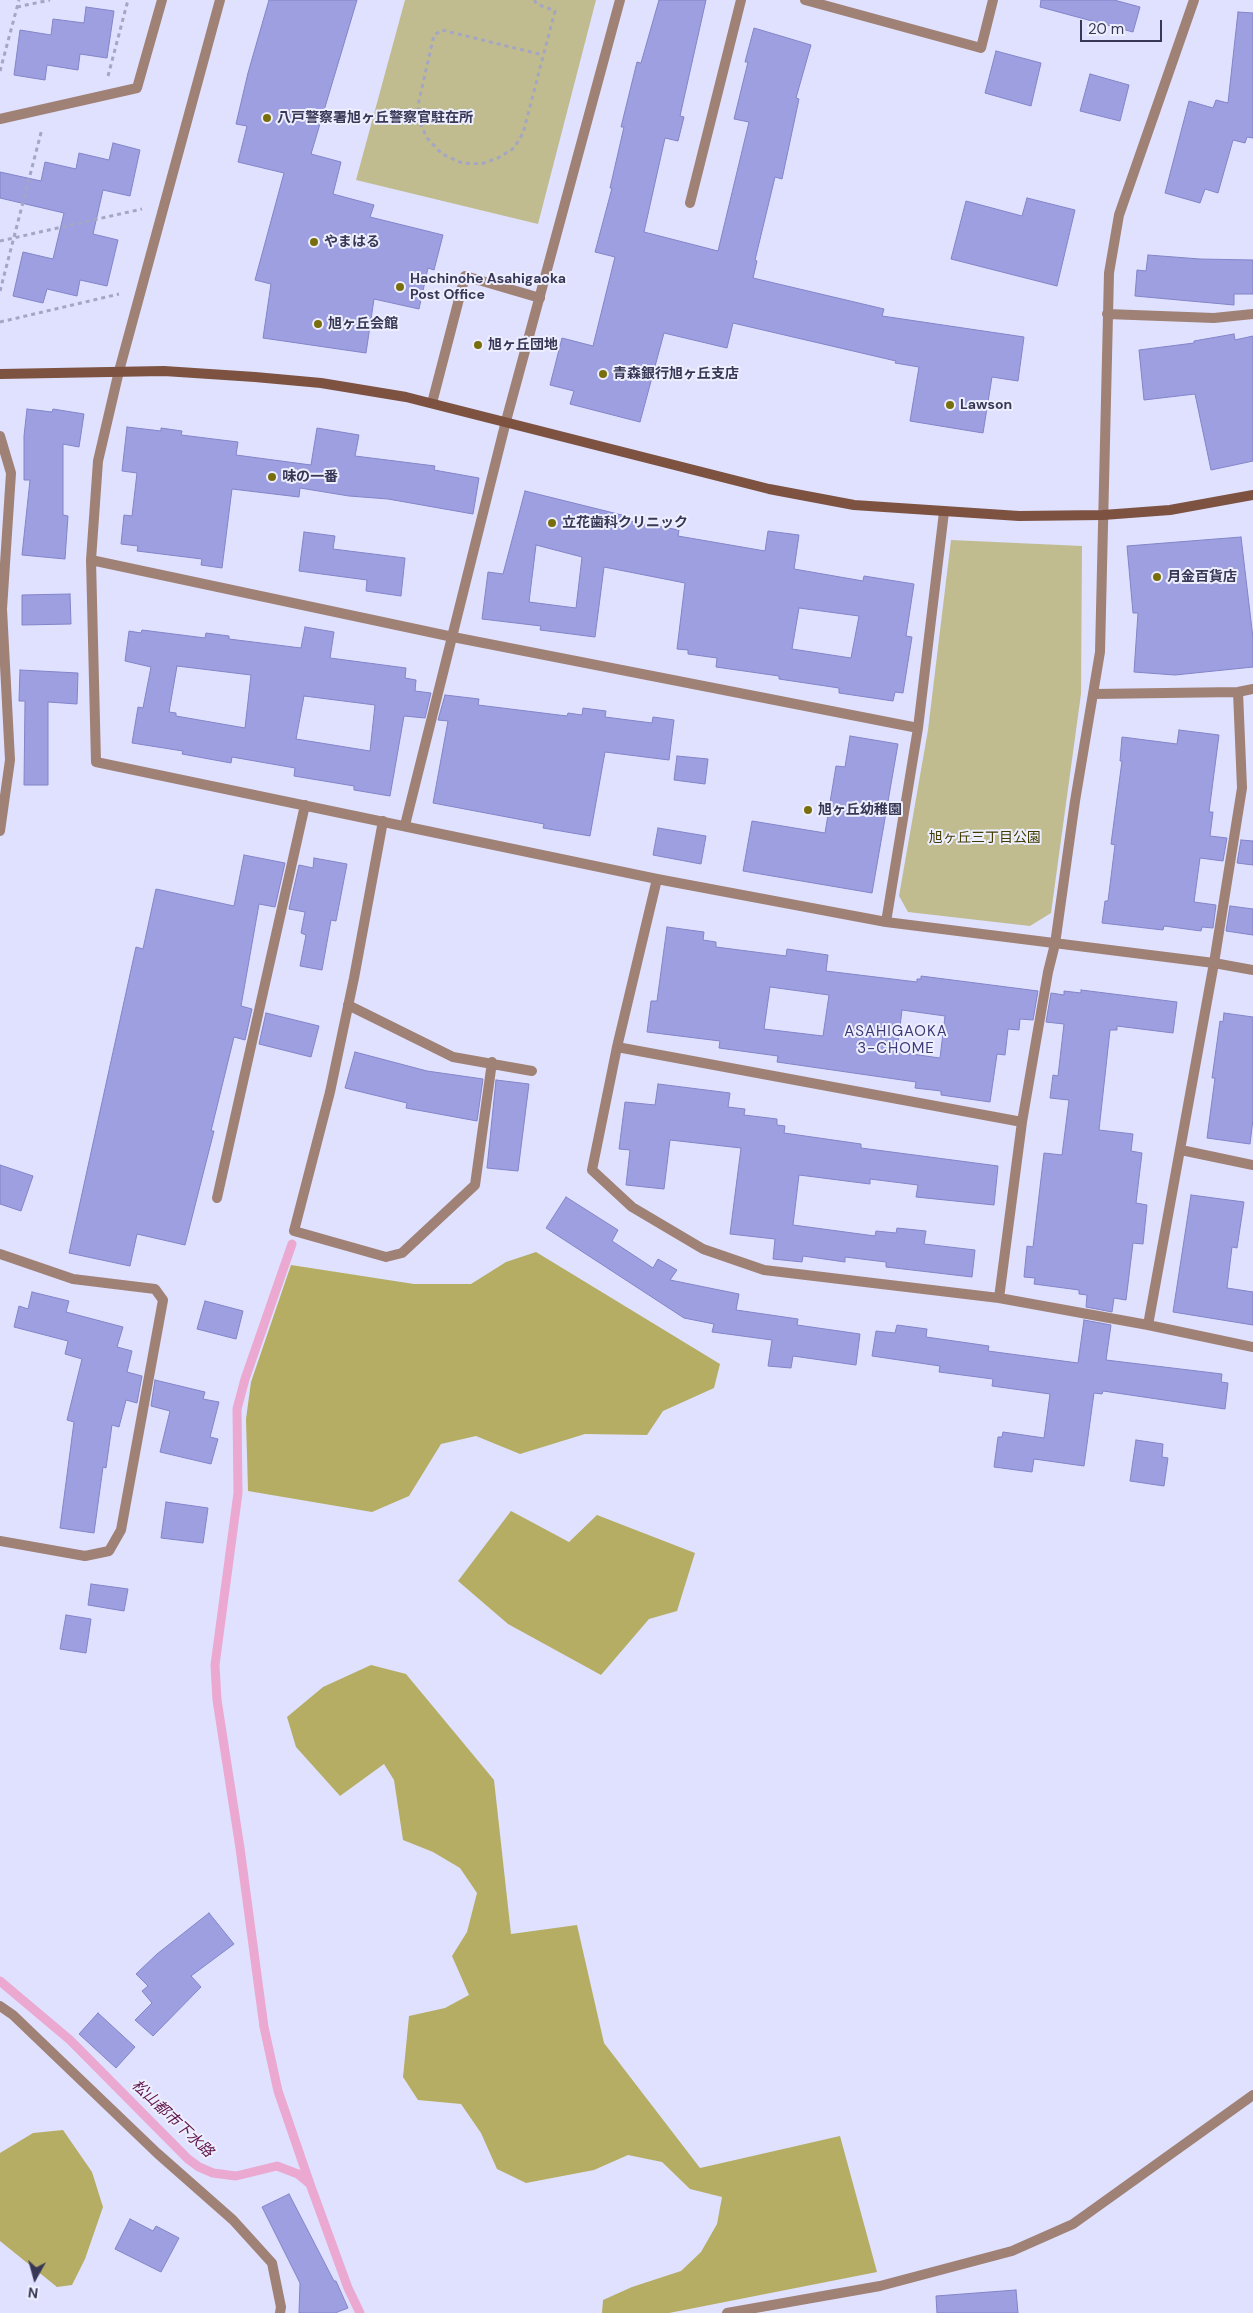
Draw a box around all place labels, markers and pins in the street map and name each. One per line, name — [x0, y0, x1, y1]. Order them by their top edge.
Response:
place label: 八戸警察署旭ヶ丘警察官駐在所 — [277, 110, 473, 126]
marker: 八戸警察署旭ヶ丘警察官駐在所 — [261, 112, 273, 124]
place label: やまはる — [324, 234, 380, 250]
marker: やまはる — [308, 236, 320, 248]
place label: Hachinohe Asahigaoka Post Office — [410, 271, 566, 304]
marker: Hachinohe Asahigaoka Post Office — [394, 281, 406, 293]
place label: 旭ヶ丘会館 — [328, 316, 398, 332]
marker: 旭ヶ丘会館 — [312, 318, 324, 330]
place label: 旭ヶ丘団地 — [488, 337, 558, 353]
marker: 旭ヶ丘団地 — [472, 339, 484, 351]
place label: 青森銀行旭ヶ丘支店 — [613, 366, 739, 382]
marker: 青森銀行旭ヶ丘支店 — [597, 368, 609, 380]
place label: Lawson — [960, 397, 1012, 413]
marker: Lawson — [944, 399, 956, 411]
place label: 味の一番 — [282, 469, 338, 485]
marker: 味の一番 — [266, 471, 278, 483]
place label: 立花歯科クリニック — [562, 515, 688, 531]
marker: 立花歯科クリニック — [546, 517, 558, 529]
place label: 月金百貨店 — [1167, 569, 1237, 585]
marker: 月金百貨店 — [1151, 571, 1163, 583]
place label: 旭ヶ丘幼稚園 — [818, 802, 902, 818]
marker: 旭ヶ丘幼稚園 — [802, 804, 814, 816]

